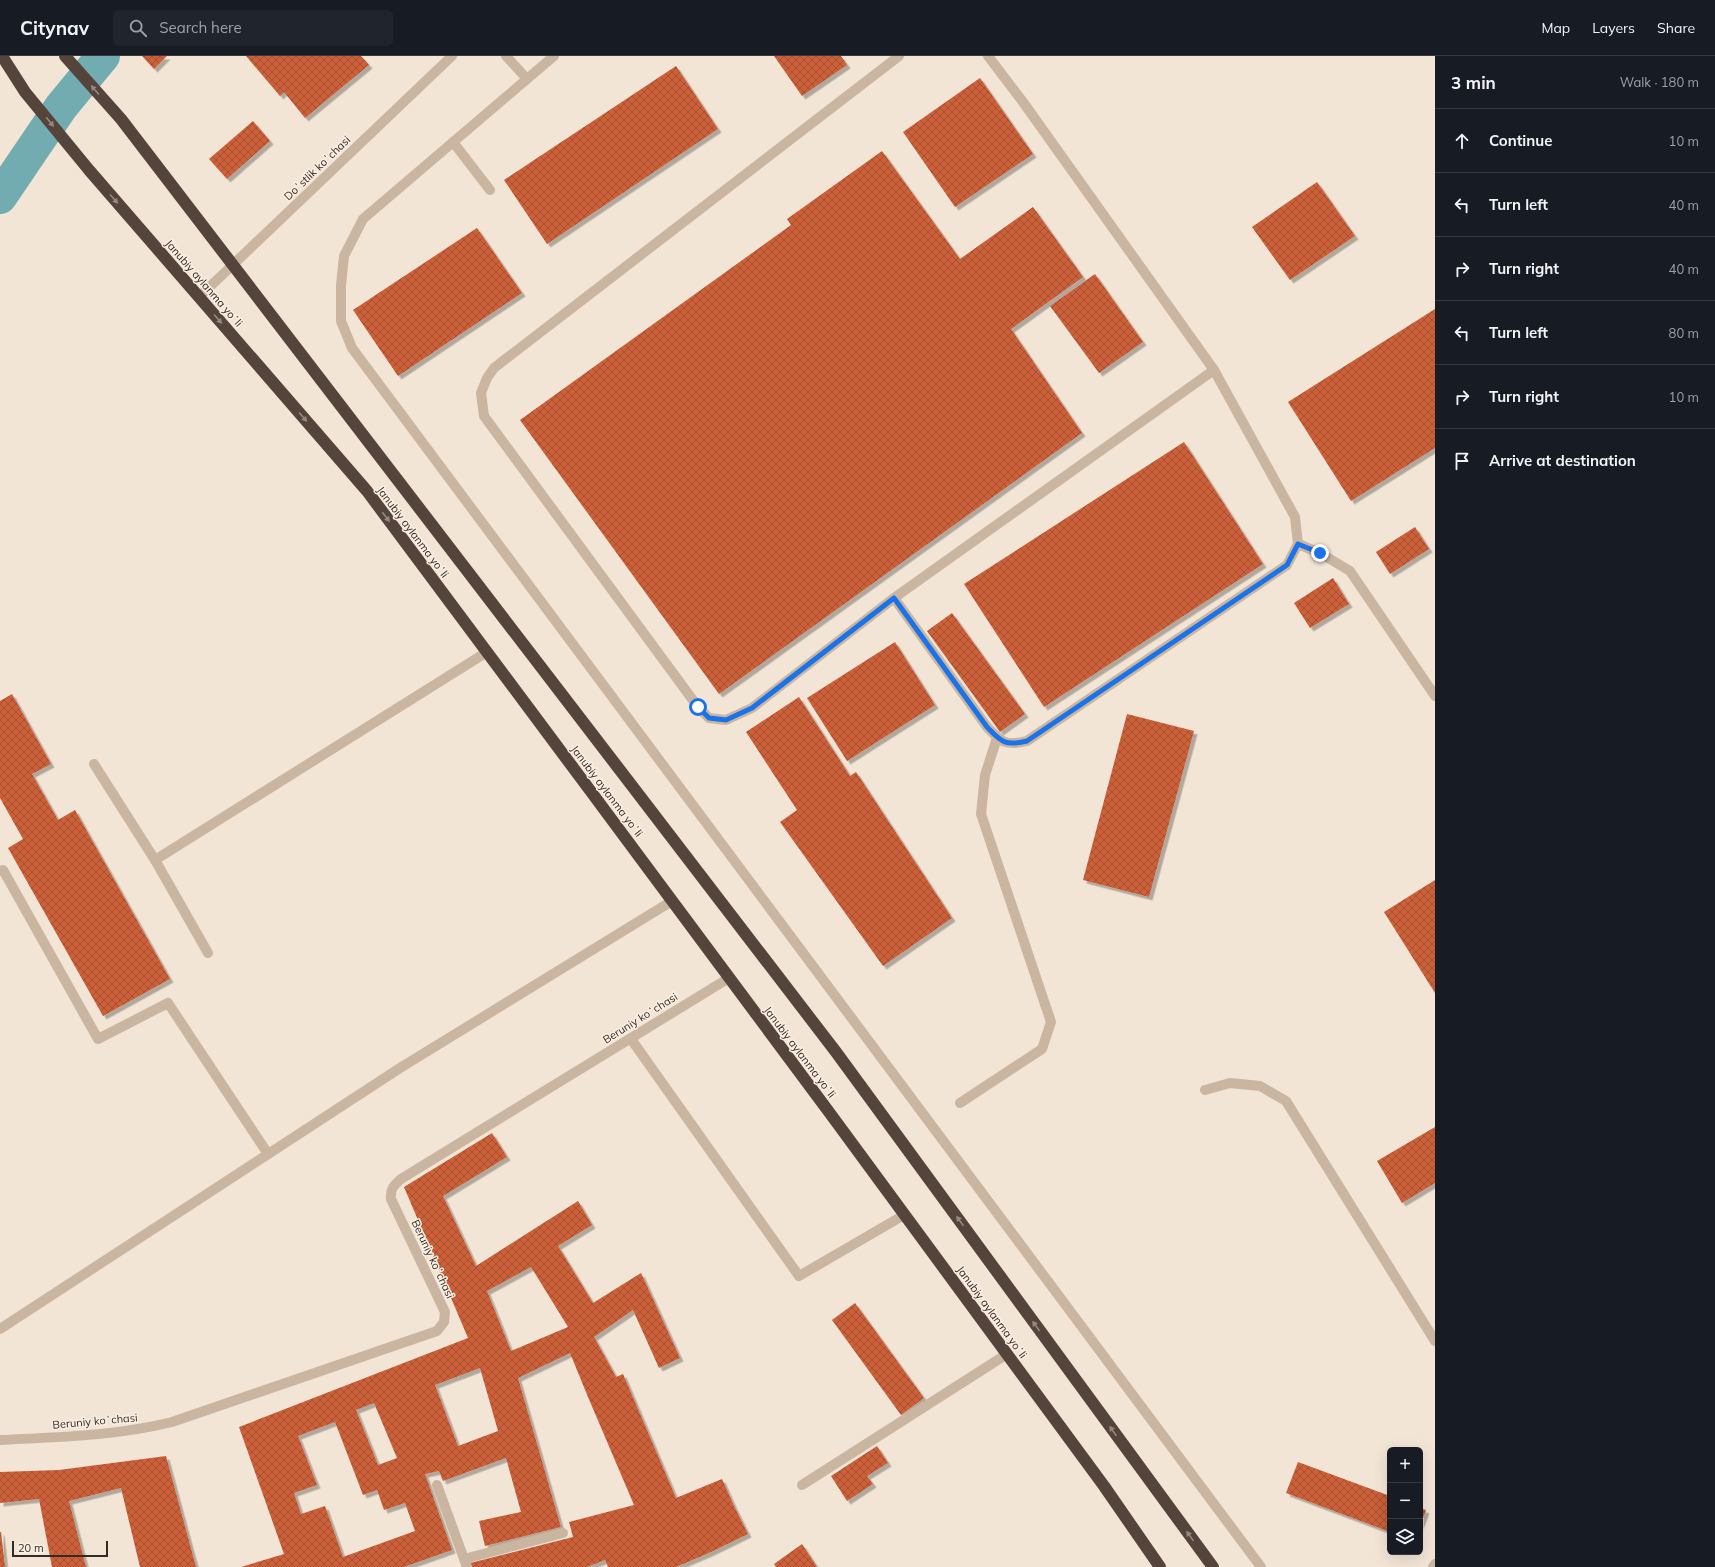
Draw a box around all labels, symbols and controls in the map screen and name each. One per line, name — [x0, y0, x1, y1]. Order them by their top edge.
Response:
search box — [113, 10, 393, 46]
text: Citynav — [20, 16, 89, 40]
icon: search — [127, 17, 149, 39]
text: Search here — [159, 18, 242, 37]
text: Map — [1541, 19, 1570, 37]
text: Layers — [1592, 19, 1635, 37]
text: Share — [1657, 19, 1695, 37]
text: 3 min — [1451, 72, 1496, 93]
text: Walk · 180 m — [1620, 74, 1699, 90]
one-way arrow — [90, 85, 99, 95]
one-way arrow — [45, 117, 54, 128]
icon: ahead — [1451, 130, 1473, 152]
text: Continue — [1489, 131, 1552, 150]
street label: Doʻstlik koʻchasi — [281, 133, 353, 203]
text: 10 m — [1669, 133, 1699, 149]
one-way arrow — [110, 194, 119, 205]
icon: left — [1451, 194, 1473, 216]
text: Turn left — [1489, 195, 1548, 214]
text: 40 m — [1669, 197, 1699, 213]
street label: Janubiy aylanma yoʻli — [162, 237, 246, 329]
icon: right — [1451, 258, 1473, 280]
text: Turn right — [1489, 259, 1559, 278]
text: 40 m — [1669, 261, 1699, 277]
one-way arrow — [213, 314, 222, 324]
icon: left — [1451, 322, 1473, 344]
text: Turn left — [1489, 323, 1548, 342]
text: 80 m — [1669, 325, 1699, 341]
icon: right — [1451, 386, 1473, 408]
text: Turn right — [1489, 387, 1559, 406]
text: 10 m — [1669, 389, 1699, 405]
one-way arrow — [298, 412, 307, 423]
icon: arrive — [1451, 450, 1473, 472]
text: Arrive at destination — [1489, 451, 1636, 470]
street label: Janubiy aylanma yoʻli — [374, 484, 452, 580]
one-way arrow — [382, 512, 390, 523]
route end — [1311, 544, 1329, 562]
route start — [689, 698, 707, 716]
street label: Janubiy aylanma yoʻli — [568, 743, 646, 839]
street label: Beruniy koʻchasi — [600, 989, 680, 1047]
street label: Janubiy aylanma yoʻli — [761, 1004, 839, 1100]
one-way arrow — [956, 1215, 964, 1226]
street label: Beruniy koʻchasi — [409, 1217, 457, 1301]
street label: Janubiy aylanma yoʻli — [954, 1263, 1030, 1361]
one-way arrow — [1032, 1320, 1041, 1331]
street label: Beruniy koʻchasi — [52, 1410, 138, 1432]
one-way arrow — [1109, 1425, 1117, 1436]
map controls — [1387, 1447, 1423, 1555]
button: + — [1387, 1447, 1423, 1483]
button: − — [1387, 1483, 1423, 1519]
button: layers — [1387, 1519, 1423, 1555]
one-way arrow — [1186, 1530, 1194, 1541]
scale bar — [12, 1539, 108, 1558]
text: 20 m — [18, 1541, 44, 1555]

